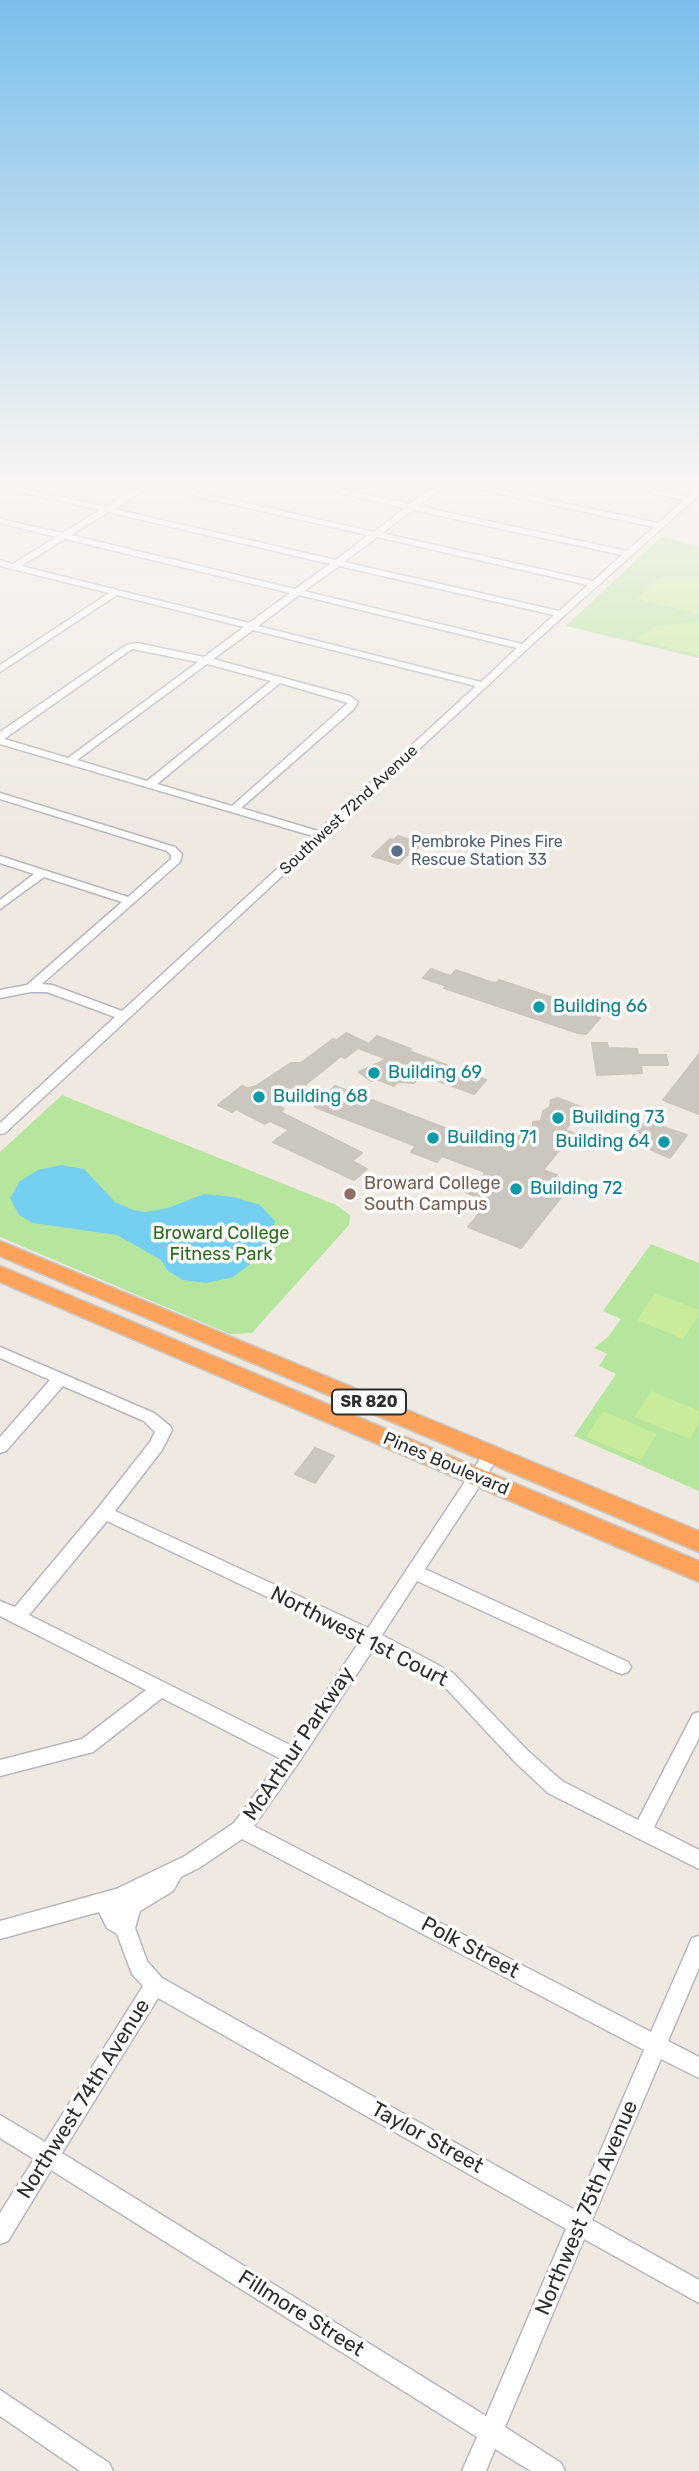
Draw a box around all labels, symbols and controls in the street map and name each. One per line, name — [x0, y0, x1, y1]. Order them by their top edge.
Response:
street label: Southwest 72nd Avenue — [276, 741, 422, 879]
place label: Pembroke Pines Fire Rescue Station 33 — [411, 832, 563, 870]
marker: Pembroke Pines Fire Rescue Station 33 — [389, 843, 405, 859]
place label: Building 66 — [553, 996, 647, 1018]
marker: Building 66 — [531, 999, 547, 1015]
place label: Building 69 — [388, 1062, 482, 1084]
marker: Building 69 — [366, 1065, 382, 1081]
place label: Building 68 — [273, 1086, 368, 1108]
marker: Building 68 — [251, 1089, 267, 1105]
place label: Building 73 — [572, 1107, 665, 1129]
marker: Building 73 — [550, 1110, 566, 1126]
place label: Building 71 — [447, 1127, 537, 1149]
marker: Building 71 — [425, 1130, 441, 1146]
place label: Building 64 — [555, 1131, 650, 1153]
marker: Building 64 — [656, 1134, 672, 1150]
place label: Broward College South Campus — [364, 1173, 501, 1216]
place label: Building 72 — [530, 1178, 623, 1200]
marker: Building 72 — [508, 1181, 524, 1197]
marker: Broward College South Campus — [342, 1186, 358, 1202]
park label: Broward College Fitness Park — [153, 1223, 289, 1266]
road number: SR 820 — [332, 1390, 406, 1414]
street label: Pines Boulevard — [380, 1428, 512, 1500]
street label: Northwest 1st Court — [266, 1581, 452, 1693]
street label: McArthur Parkway — [238, 1662, 360, 1826]
street label: Polk Street — [417, 1912, 523, 1984]
street label: Northwest 74th Avenue — [12, 1995, 156, 2203]
street label: Taylor Street — [367, 2097, 487, 2179]
street label: Northwest 75th Avenue — [530, 2097, 644, 2319]
street label: Fillmore Street — [233, 2265, 369, 2363]

